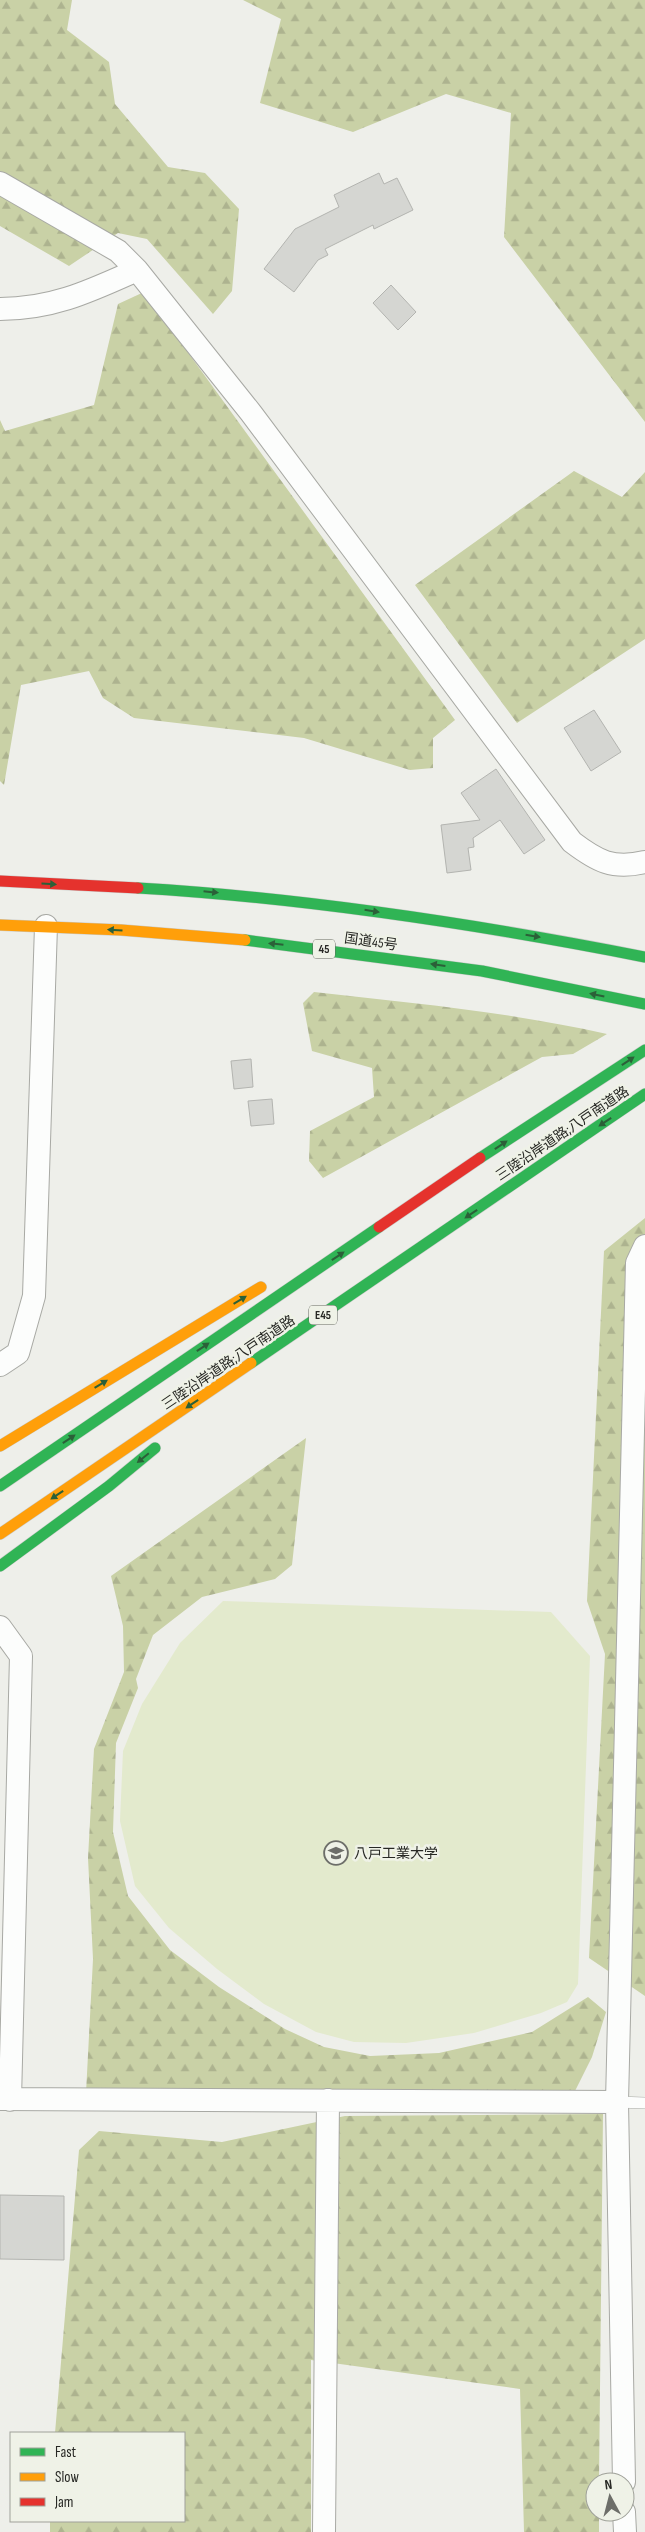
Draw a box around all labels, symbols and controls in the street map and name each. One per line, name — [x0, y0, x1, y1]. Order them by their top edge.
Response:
one-way arrow — [41, 880, 57, 888]
one-way arrow — [203, 888, 219, 896]
one-way arrow — [365, 907, 381, 915]
one-way arrow — [106, 926, 122, 934]
street label: 国道45号 — [343, 929, 399, 954]
one-way arrow — [525, 932, 541, 940]
one-way arrow — [268, 940, 284, 948]
road number: 45 — [313, 940, 335, 959]
one-way arrow — [429, 961, 445, 969]
one-way arrow — [589, 990, 605, 998]
one-way arrow — [621, 1056, 635, 1066]
street label: 三陸沿岸道路;八戸南道路 — [493, 1083, 632, 1184]
one-way arrow — [598, 1117, 612, 1127]
one-way arrow — [494, 1140, 508, 1149]
one-way arrow — [464, 1209, 478, 1219]
one-way arrow — [331, 1251, 345, 1261]
one-way arrow — [234, 1295, 247, 1304]
road number: E45 — [309, 1306, 337, 1324]
street label: 三陸沿岸道路;八戸南道路 — [159, 1312, 298, 1413]
one-way arrow — [197, 1342, 210, 1352]
one-way arrow — [95, 1379, 108, 1389]
one-way arrow — [185, 1399, 199, 1409]
one-way arrow — [62, 1434, 76, 1444]
one-way arrow — [137, 1452, 150, 1463]
one-way arrow — [51, 1490, 64, 1500]
school or university icon: 八戸工業大学 — [323, 1840, 349, 1866]
place label: 八戸工業大学 — [354, 1845, 438, 1862]
legend — [10, 2432, 185, 2522]
text: Fast — [55, 2443, 77, 2462]
text: Slow — [55, 2468, 79, 2487]
north arrow — [585, 2472, 635, 2522]
text: N — [604, 2476, 613, 2493]
text: Jam — [54, 2493, 73, 2512]

